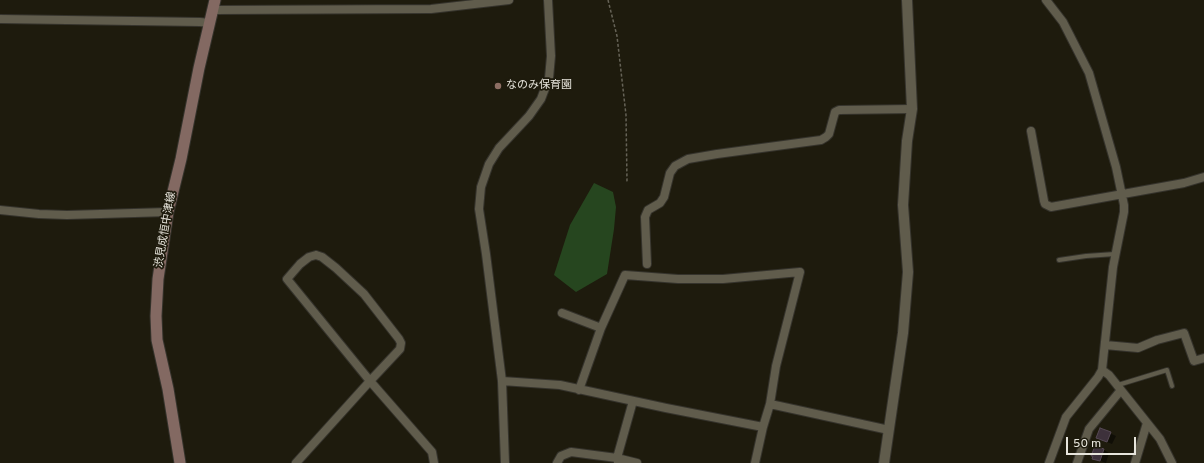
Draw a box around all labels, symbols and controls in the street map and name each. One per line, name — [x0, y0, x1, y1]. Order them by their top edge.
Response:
place label: なのみ保育園 — [506, 79, 572, 93]
marker: なのみ保育園 — [493, 81, 503, 91]
street label: 渋見成恒中津線 — [153, 191, 179, 269]
scale bar — [1068, 429, 1138, 455]
text: 50 m — [1073, 436, 1101, 452]

